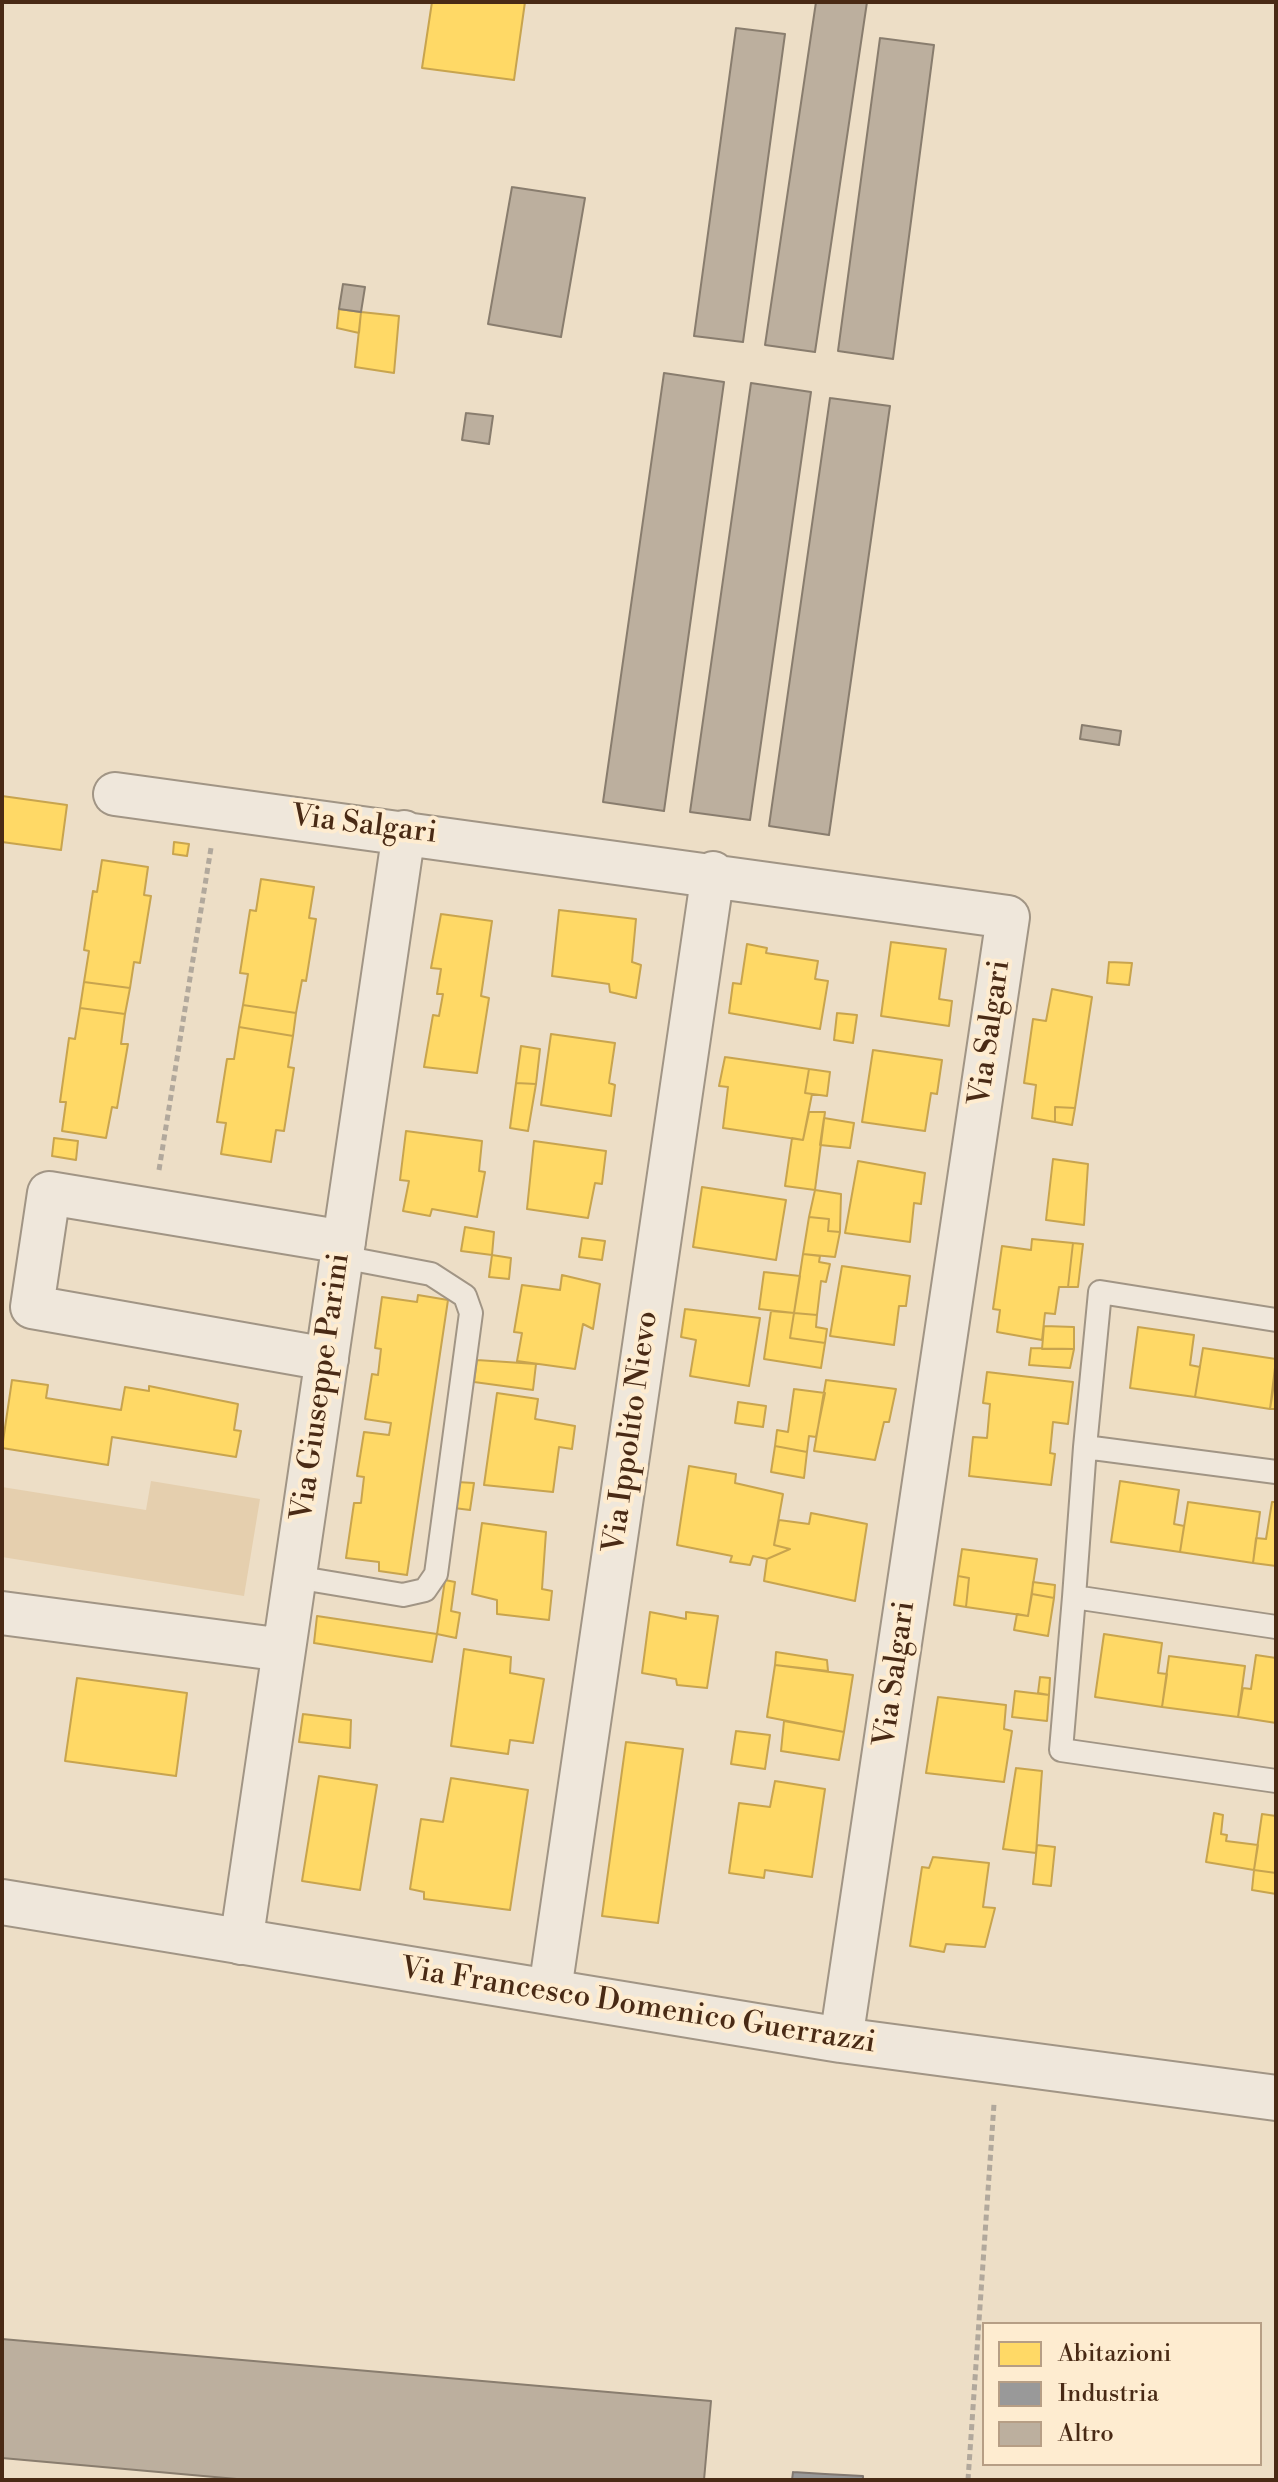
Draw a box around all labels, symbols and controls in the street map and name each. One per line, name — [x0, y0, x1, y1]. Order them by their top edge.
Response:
street label: Via Salgari — [289, 799, 439, 853]
street label: Via Salgari — [963, 958, 1019, 1108]
street label: Via Giuseppe Parini — [285, 1251, 359, 1523]
street label: Via Ippolito Nievo — [597, 1309, 667, 1555]
street label: Via Salgari — [868, 1599, 924, 1749]
street label: Via Francesco Domenico Guerrazzi — [398, 1952, 878, 2062]
legend — [982, 2322, 1262, 2466]
text: Abitazioni — [1058, 2339, 1172, 2369]
text: Industria — [1058, 2379, 1159, 2409]
text: Altro — [1058, 2419, 1114, 2449]

